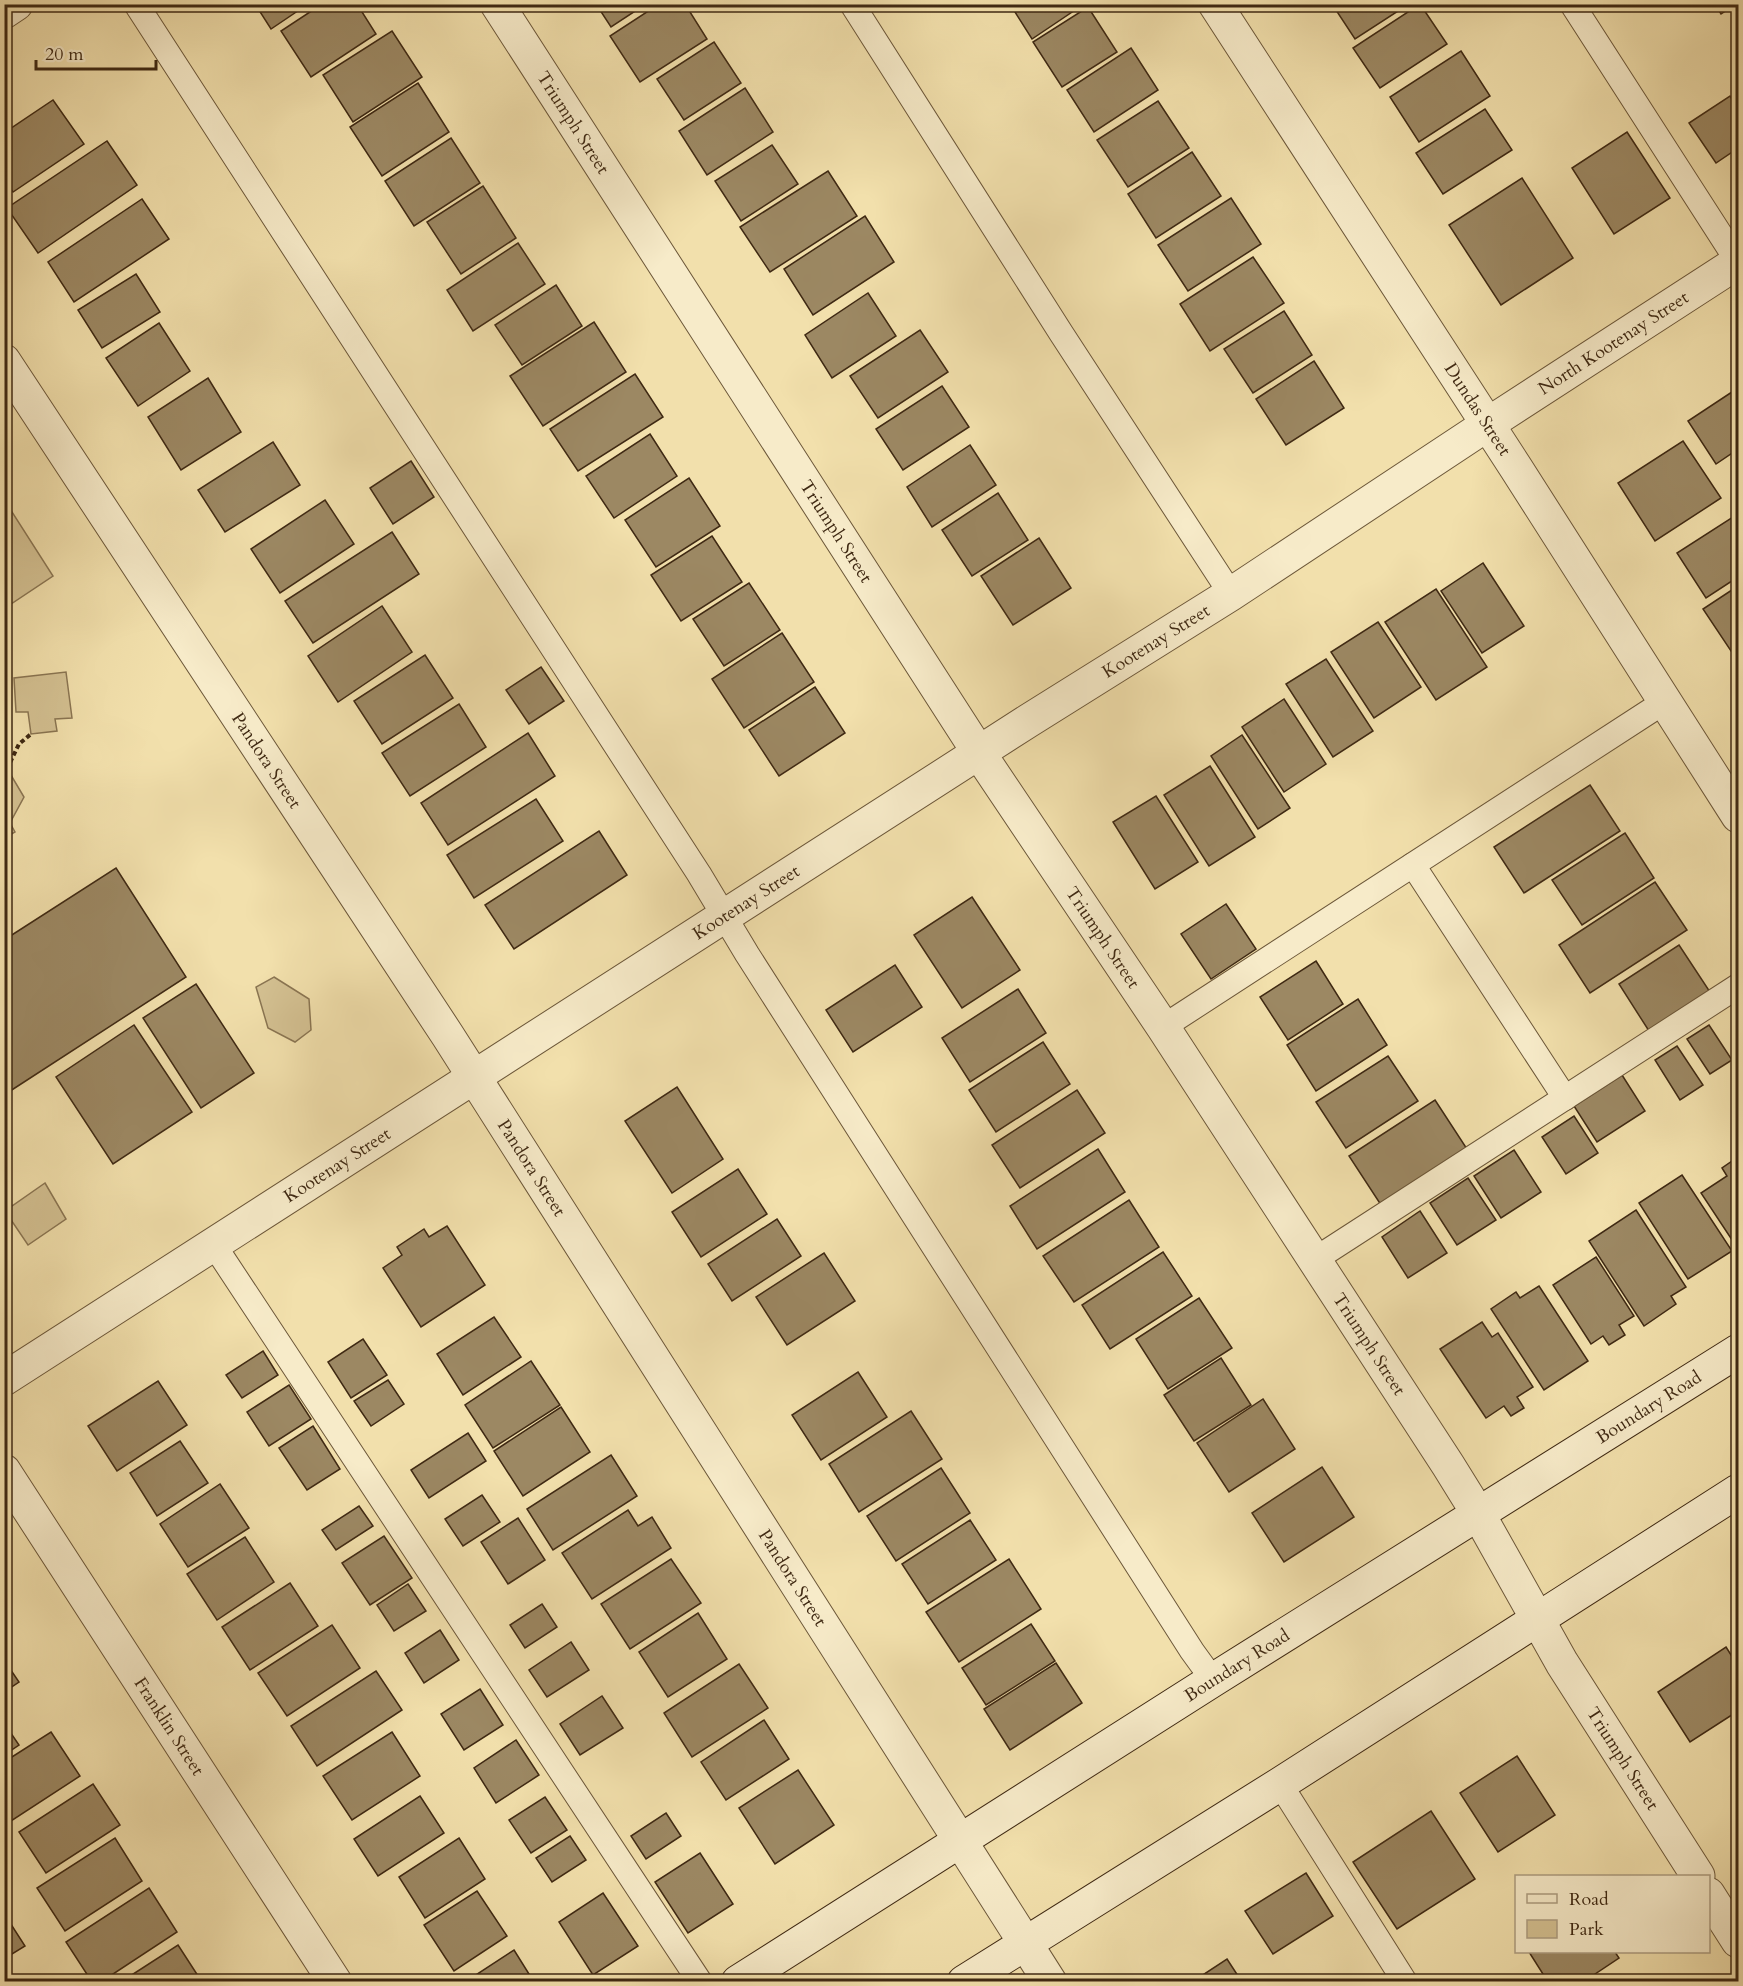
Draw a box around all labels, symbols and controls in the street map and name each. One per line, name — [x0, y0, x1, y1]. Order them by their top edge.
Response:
scale bar — [36, 33, 156, 71]
text: 20 m — [45, 42, 84, 67]
street label: Triumph Street — [531, 67, 615, 179]
street label: North Kootenay Street — [1533, 285, 1694, 401]
street label: Dundas Street — [1438, 358, 1517, 461]
street label: Triumph Street — [794, 475, 878, 588]
street label: Kootenay Street — [1098, 598, 1215, 685]
street label: Pandora Street — [225, 708, 307, 814]
street label: Kootenay Street — [688, 859, 805, 946]
street label: Triumph Street — [1059, 882, 1146, 994]
street label: Pandora Street — [491, 1115, 572, 1222]
street label: Kootenay Street — [279, 1122, 396, 1209]
street label: Triumph Street — [1326, 1288, 1412, 1401]
street label: Boundary Road — [1591, 1365, 1707, 1450]
street label: Pandora Street — [752, 1525, 833, 1632]
street label: Boundary Road — [1180, 1623, 1295, 1708]
street label: Franklin Street — [128, 1672, 210, 1781]
street label: Triumph Street — [1580, 1702, 1665, 1815]
legend — [1515, 1875, 1710, 1953]
text: Road — [1569, 1887, 1609, 1912]
text: Park — [1569, 1917, 1604, 1942]

